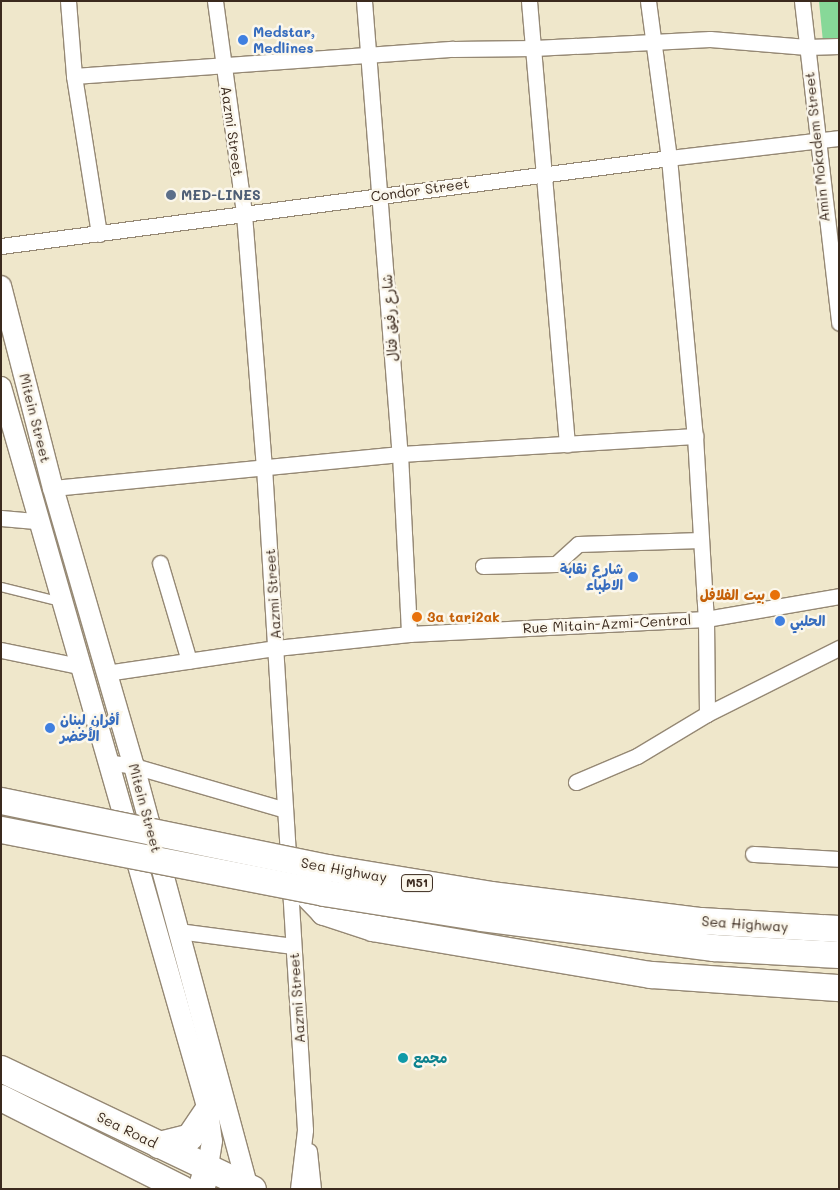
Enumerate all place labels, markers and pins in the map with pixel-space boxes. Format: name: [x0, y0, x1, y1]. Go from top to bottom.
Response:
place label: Medstar, Medlines: [253, 24, 315, 56]
marker: Medstar, Medlines: [237, 34, 249, 46]
place label: MED-LINES: [181, 187, 261, 203]
marker: MED-LINES: [165, 189, 177, 201]
place label: شارع نقابة الاطباء: [560, 561, 623, 594]
marker: شارع نقابة الاطباء: [627, 571, 639, 583]
place label: بيت الفلافل: [700, 587, 765, 603]
marker: بيت الفلافل: [769, 589, 781, 601]
place label: 3a tari2ak: [427, 609, 500, 625]
marker: 3a tari2ak: [411, 611, 423, 623]
place label: الحلبي: [790, 613, 825, 629]
marker: الحلبي: [774, 615, 786, 627]
place label: أفران لبنان الأخضر: [60, 712, 119, 744]
marker: أفران لبنان الأخضر: [44, 722, 56, 734]
place label: مجمع: [413, 1050, 447, 1066]
marker: مجمع: [397, 1052, 409, 1064]

